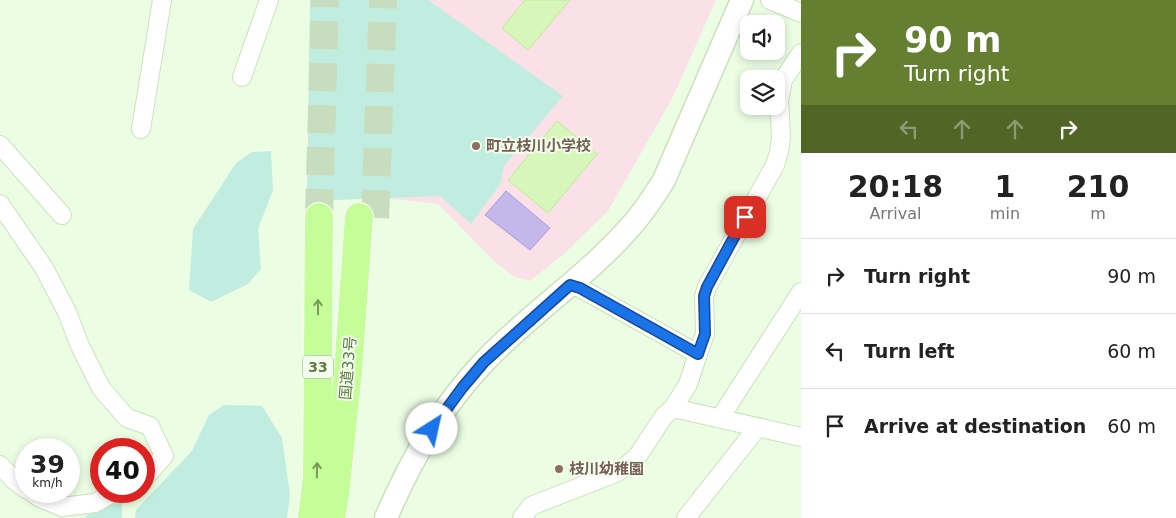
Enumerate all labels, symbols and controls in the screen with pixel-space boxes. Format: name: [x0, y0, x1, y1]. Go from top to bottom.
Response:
map controls: [740, 15, 785, 115]
button: sound: [740, 15, 785, 60]
icon: right: [821, 20, 886, 85]
text: 90 m: [904, 20, 1001, 60]
text: Turn right: [904, 61, 1009, 86]
button: layers: [740, 70, 785, 115]
icon: left: [895, 115, 923, 143]
icon: ahead: [948, 115, 976, 143]
icon: ahead: [1001, 115, 1029, 143]
icon: right: [1054, 115, 1082, 143]
place label: 町立枝川小学校: [486, 137, 591, 155]
marker: 町立枝川小学校: [470, 140, 482, 152]
text: 20:18: [848, 169, 943, 204]
text: 1: [994, 169, 1015, 204]
text: 210: [1067, 169, 1129, 204]
pin: [724, 196, 766, 238]
icon: arrive: [731, 203, 759, 231]
text: Arrival: [869, 204, 921, 223]
text: min: [990, 204, 1020, 223]
text: m: [1090, 204, 1106, 223]
icon: right: [821, 262, 849, 290]
text: Turn right: [864, 265, 970, 287]
text: 90 m: [1107, 265, 1156, 287]
one-way arrow: [313, 299, 323, 316]
street label: 国道33号: [336, 335, 360, 401]
icon: left: [821, 337, 849, 365]
text: Turn left: [864, 340, 955, 362]
text: 60 m: [1107, 340, 1156, 362]
road number: 33: [303, 356, 333, 378]
position arrow: [405, 402, 457, 454]
icon: arrive: [821, 412, 849, 440]
text: Arrive at destination: [864, 415, 1086, 437]
text: 60 m: [1107, 415, 1156, 437]
speed limit sign: 40: [90, 438, 155, 503]
text: 39: [30, 450, 65, 479]
place label: 枝川幼稚園: [569, 460, 644, 478]
one-way arrow: [312, 462, 322, 478]
marker: 枝川幼稚園: [553, 463, 565, 475]
text: km/h: [32, 476, 63, 490]

